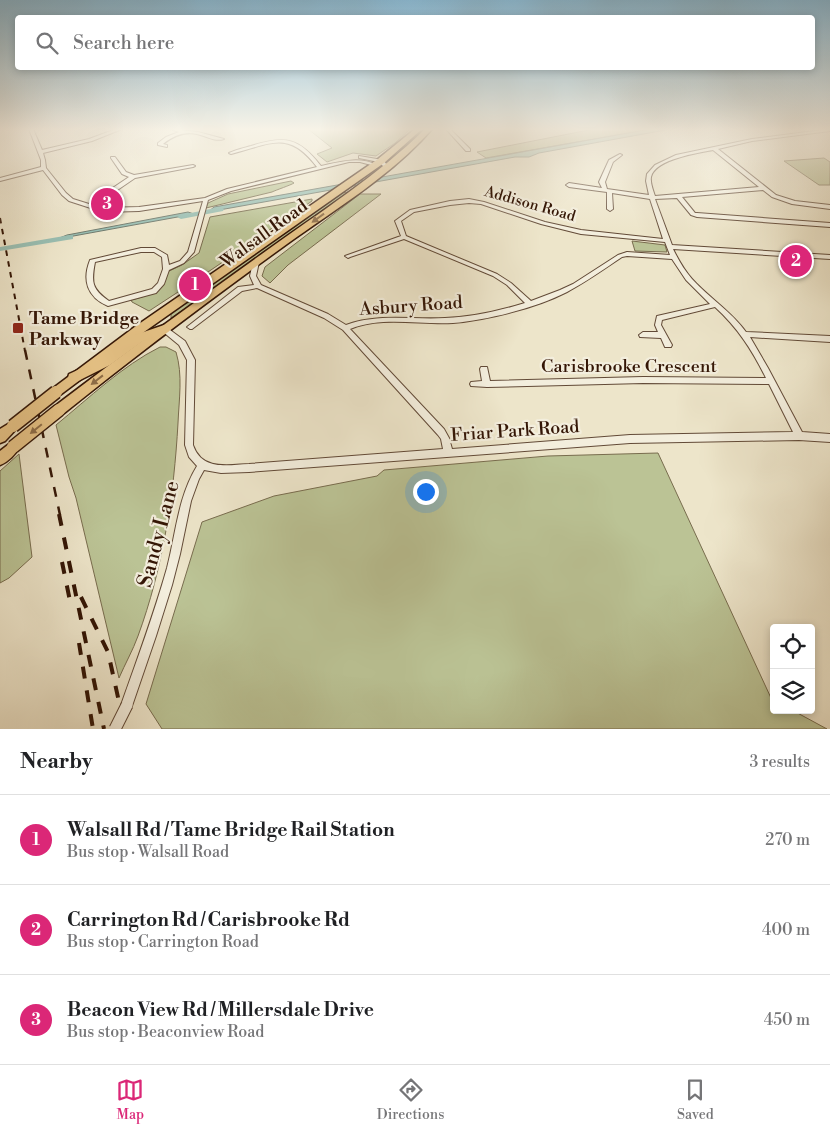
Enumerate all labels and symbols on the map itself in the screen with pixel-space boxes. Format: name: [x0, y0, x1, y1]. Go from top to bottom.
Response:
street label: Addison Road: [481, 182, 578, 226]
pin: 3: [91, 185, 123, 223]
street label: Walsall Road: [215, 194, 313, 274]
one-way arrow: [311, 213, 325, 223]
pin: 2: [780, 242, 812, 280]
pin: 1: [179, 266, 211, 304]
street label: Asbury Road: [358, 291, 464, 321]
place label: Tame Bridge Parkway: [29, 307, 140, 351]
marker: Tame Bridge Parkway: [11, 321, 25, 335]
street label: Carisbrooke Crescent: [541, 355, 718, 378]
one-way arrow: [91, 374, 104, 385]
street label: Friar Park Road: [450, 415, 581, 447]
one-way arrow: [30, 423, 43, 434]
street label: Sandy Lane: [132, 478, 186, 590]
your location: [413, 479, 439, 505]

